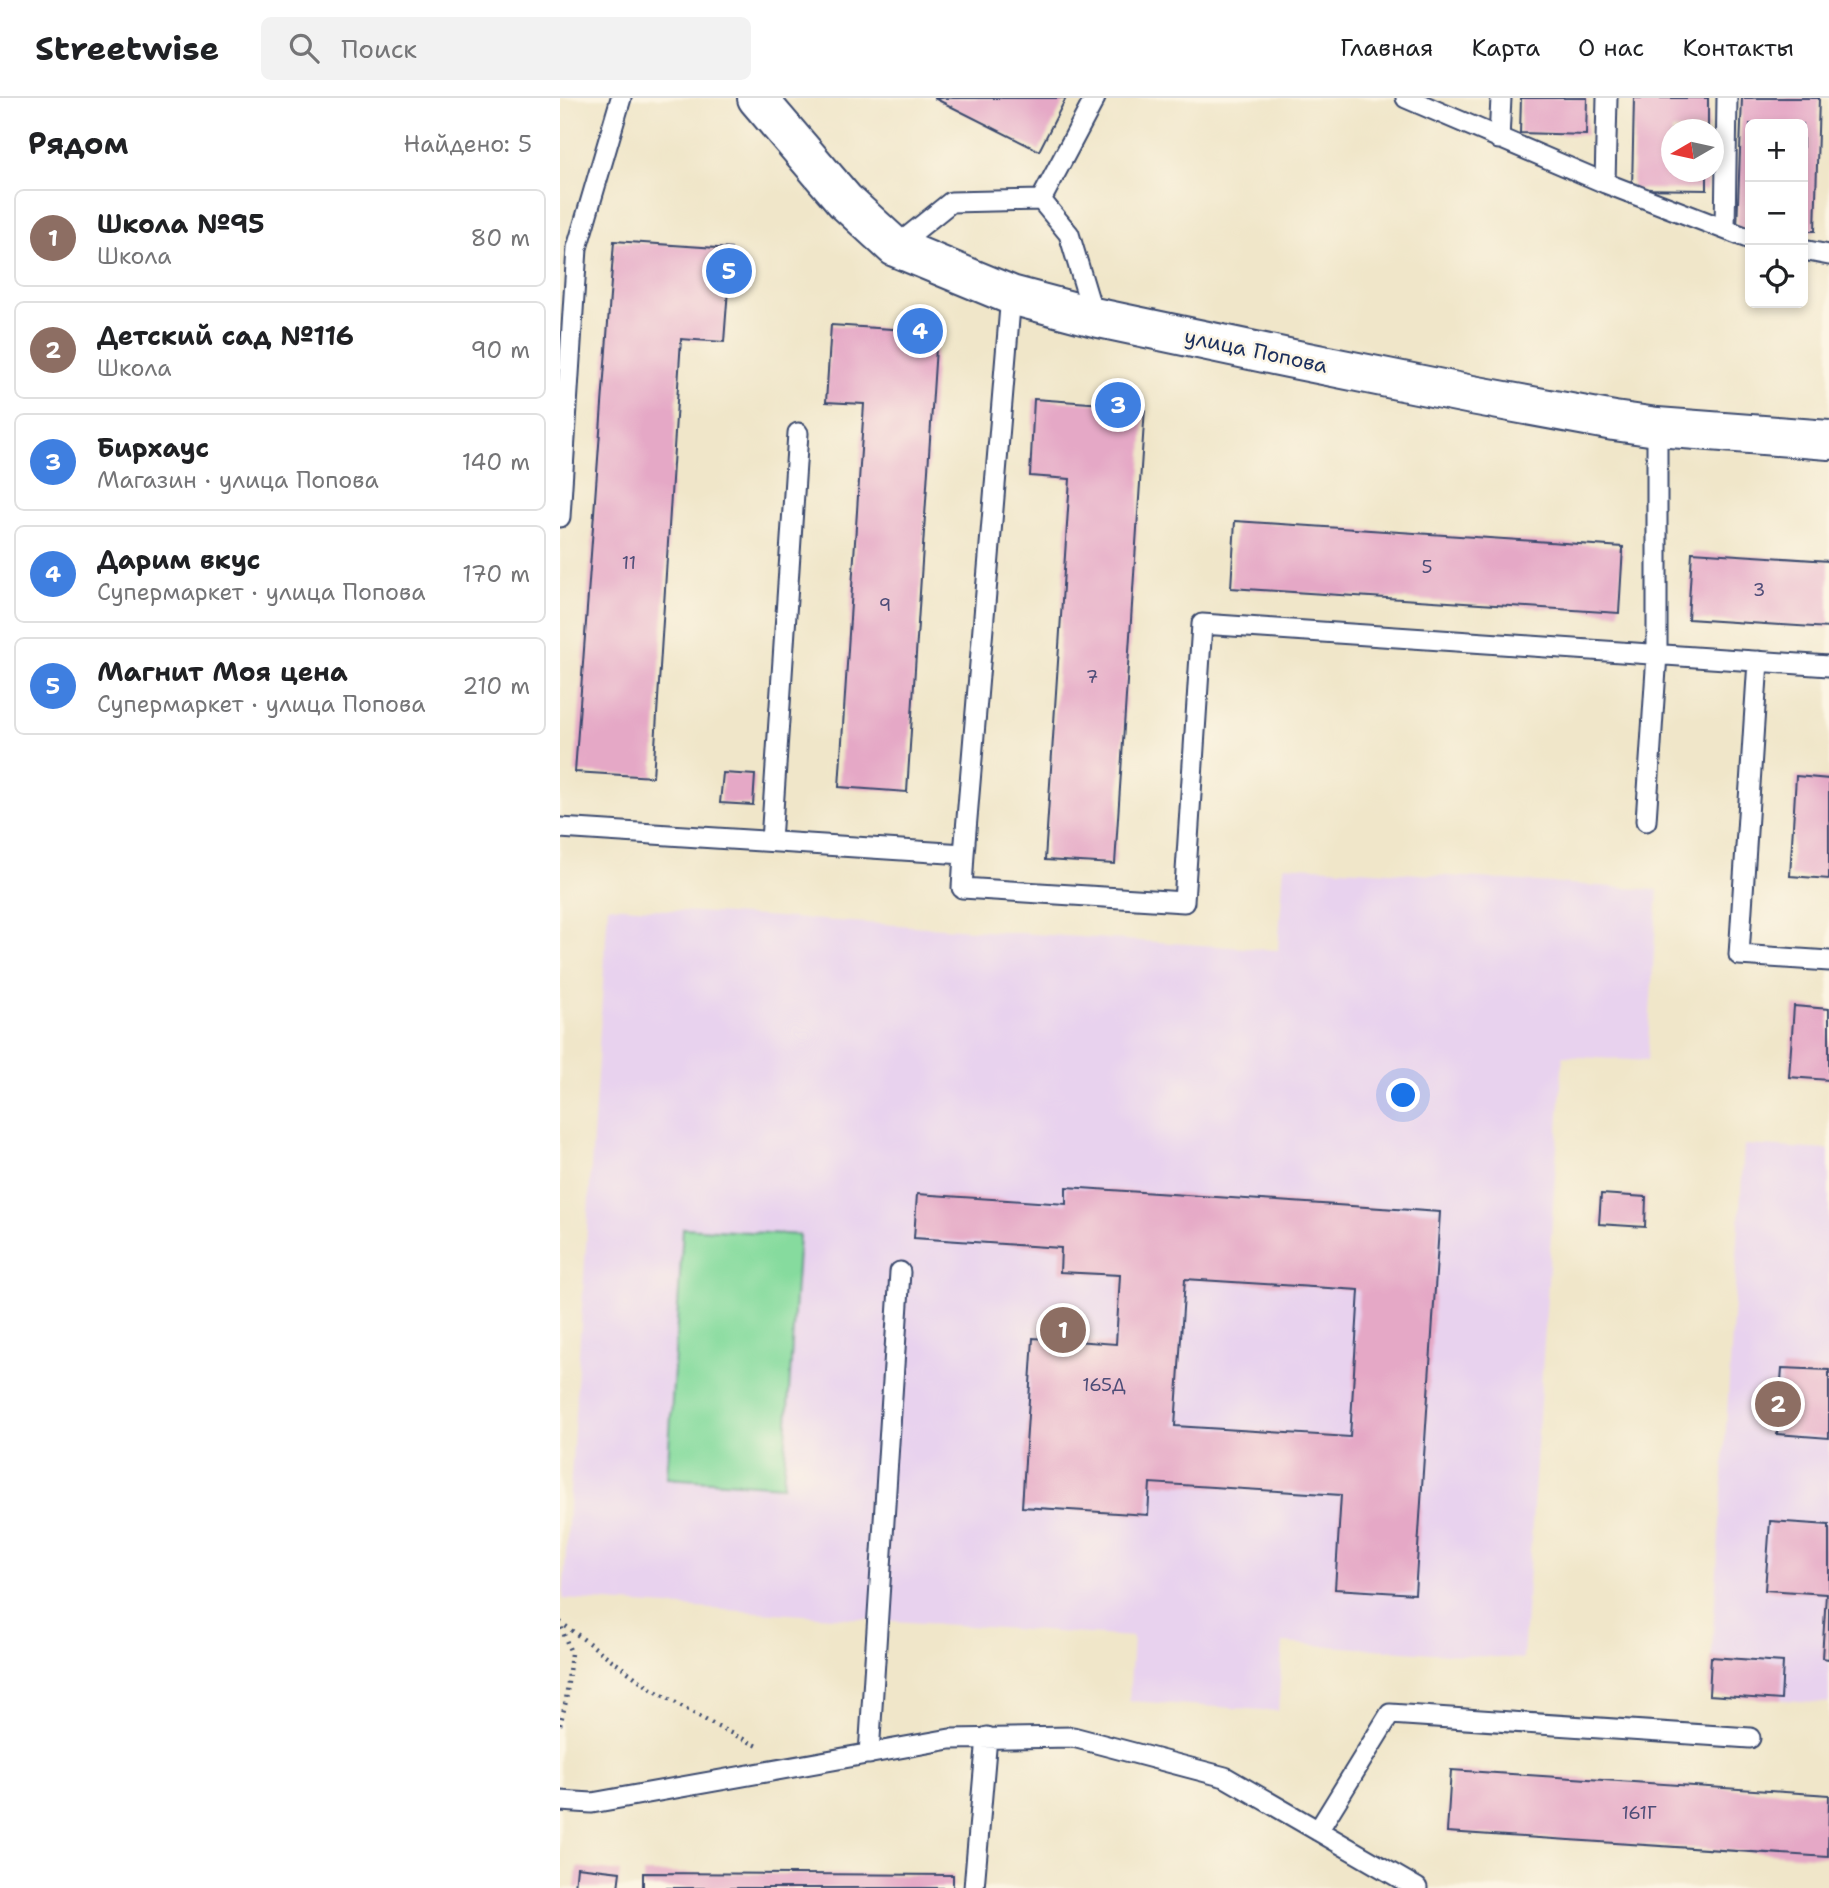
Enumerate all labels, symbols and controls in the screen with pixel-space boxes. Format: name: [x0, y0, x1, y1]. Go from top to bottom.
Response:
search box: [261, 17, 751, 80]
text: Streetwise: [35, 26, 219, 71]
icon: search: [285, 29, 323, 67]
text: Поиск: [341, 31, 417, 66]
text: Главная: [1340, 32, 1433, 64]
text: Карта: [1471, 32, 1540, 64]
text: О нас: [1578, 32, 1644, 64]
text: Контакты: [1682, 32, 1794, 64]
north arrow: [1661, 119, 1724, 182]
map controls: [1745, 119, 1808, 308]
button: +: [1745, 119, 1808, 182]
text: Рядом: [28, 123, 128, 164]
text: Найдено: 5: [404, 129, 532, 159]
button: −: [1745, 182, 1808, 245]
text: Школа №95: [97, 206, 265, 241]
text: 1: [48, 223, 58, 253]
text: 80 m: [471, 223, 530, 253]
text: Школа: [97, 241, 172, 271]
pin: 5: [706, 245, 752, 297]
button: locate: [1745, 245, 1808, 308]
pin: 4: [897, 305, 943, 357]
text: Детский сад №116: [97, 318, 354, 353]
street label: улица Попова: [1182, 322, 1330, 380]
text: 2: [45, 335, 61, 365]
text: 90 m: [470, 335, 530, 365]
text: Школа: [97, 353, 172, 383]
pin: 3: [1095, 379, 1141, 431]
text: Бирхаус: [97, 430, 209, 465]
text: 3: [45, 447, 61, 477]
text: 140 m: [462, 447, 530, 477]
text: Магазин · улица Попова: [97, 465, 379, 495]
text: Дарим вкус: [97, 542, 261, 577]
house number: 11: [622, 551, 636, 575]
house number: 5: [1421, 555, 1433, 579]
text: 4: [45, 559, 61, 589]
text: 170 m: [462, 559, 530, 589]
text: Супермаркет · улица Попова: [97, 577, 425, 607]
house number: 3: [1753, 578, 1765, 602]
house number: 9: [879, 593, 891, 617]
text: Магнит Моя цена: [97, 654, 348, 689]
house number: 7: [1086, 665, 1098, 689]
text: 5: [46, 671, 60, 701]
text: 210 m: [462, 671, 530, 701]
text: Супермаркет · улица Попова: [97, 689, 425, 719]
your location: [1386, 1078, 1420, 1112]
pin: 1: [1040, 1304, 1086, 1356]
house number: 165Д: [1082, 1373, 1126, 1397]
pin: 2: [1755, 1378, 1801, 1430]
house number: 161Г: [1621, 1801, 1657, 1825]

